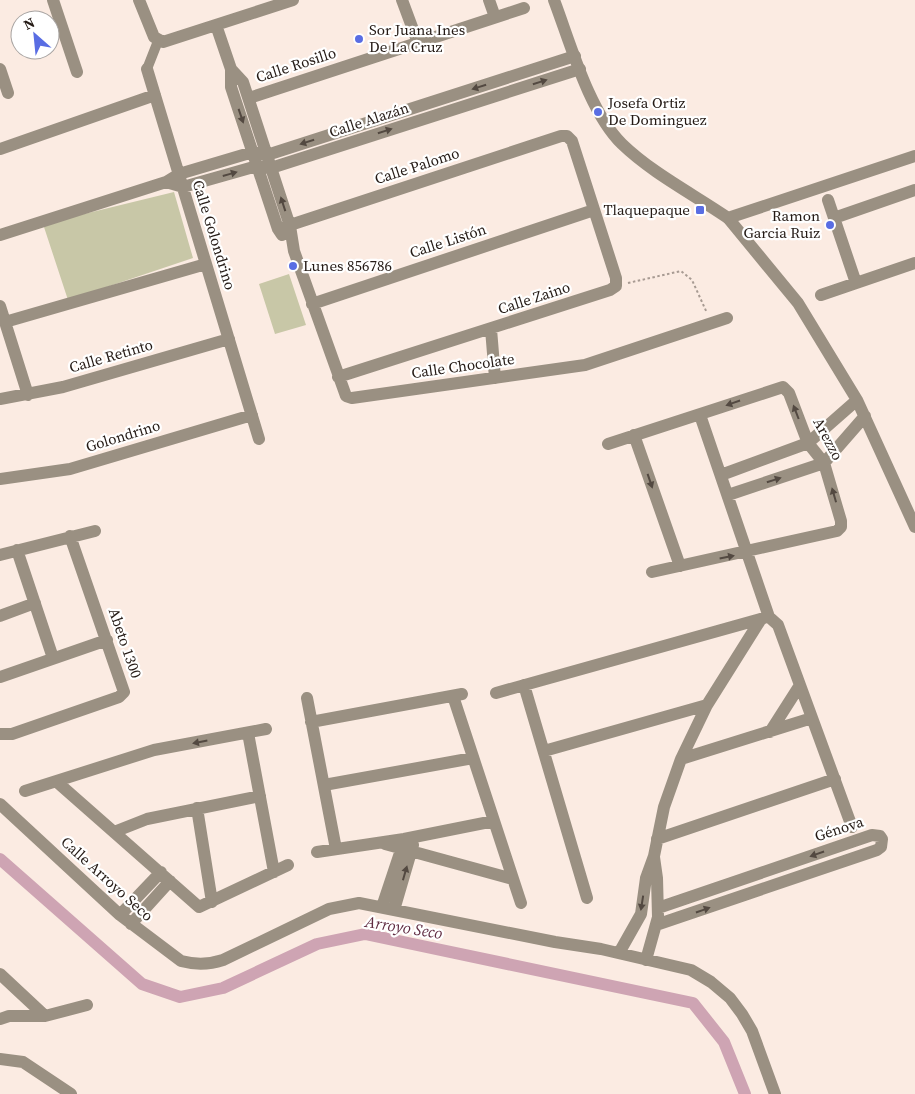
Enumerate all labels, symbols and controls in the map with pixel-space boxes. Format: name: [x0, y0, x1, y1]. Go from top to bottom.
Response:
north arrow: [10, 10, 60, 60]
text: N: [20, 12, 38, 35]
place label: Sor Juana Ines De La Cruz: [369, 19, 465, 57]
marker: Sor Juana Ines De La Cruz: [353, 33, 365, 45]
street label: Calle Rosillo: [253, 42, 339, 87]
one-way arrow: [533, 77, 548, 85]
one-way arrow: [471, 84, 486, 91]
place label: Josefa Ortiz De Dominguez: [607, 92, 707, 130]
street label: Calle Alazán: [326, 97, 411, 142]
marker: Josefa Ortiz De Dominguez: [592, 106, 604, 118]
one-way arrow: [237, 109, 245, 124]
one-way arrow: [378, 127, 393, 135]
one-way arrow: [300, 138, 315, 146]
street label: Calle Palomo: [372, 142, 462, 189]
one-way arrow: [222, 170, 237, 178]
street label: Calle Golondrino: [188, 177, 241, 292]
one-way arrow: [278, 196, 286, 211]
place label: Tlaquepaque: [604, 199, 690, 220]
marker: Tlaquepaque: [694, 204, 706, 216]
place label: Ramon Garcia Ruiz: [743, 205, 820, 243]
street label: Calle Listón: [407, 218, 489, 263]
marker: Ramon Garcia Ruiz: [824, 219, 836, 231]
place label: Lunes 856786: [303, 255, 392, 276]
marker: Lunes 856786: [287, 260, 299, 272]
street label: Calle Zaino: [495, 276, 573, 319]
street label: Calle Retinto: [67, 334, 155, 377]
street label: Calle Chocolate: [410, 348, 516, 383]
one-way arrow: [726, 400, 741, 407]
one-way arrow: [792, 405, 800, 420]
street label: Golondrino: [83, 414, 163, 457]
street label: Arezzo: [808, 414, 848, 464]
one-way arrow: [646, 474, 654, 489]
one-way arrow: [767, 475, 782, 483]
one-way arrow: [829, 487, 837, 502]
one-way arrow: [720, 552, 736, 560]
street label: Abeto 1300: [104, 605, 147, 681]
one-way arrow: [192, 738, 208, 746]
street label: Génova: [812, 811, 866, 846]
street label: Calle Arroyo Seco: [57, 831, 158, 926]
one-way arrow: [810, 851, 825, 858]
one-way arrow: [402, 865, 410, 880]
one-way arrow: [638, 895, 646, 911]
one-way arrow: [695, 905, 710, 913]
water label: Arroyo Seco: [363, 910, 444, 944]

